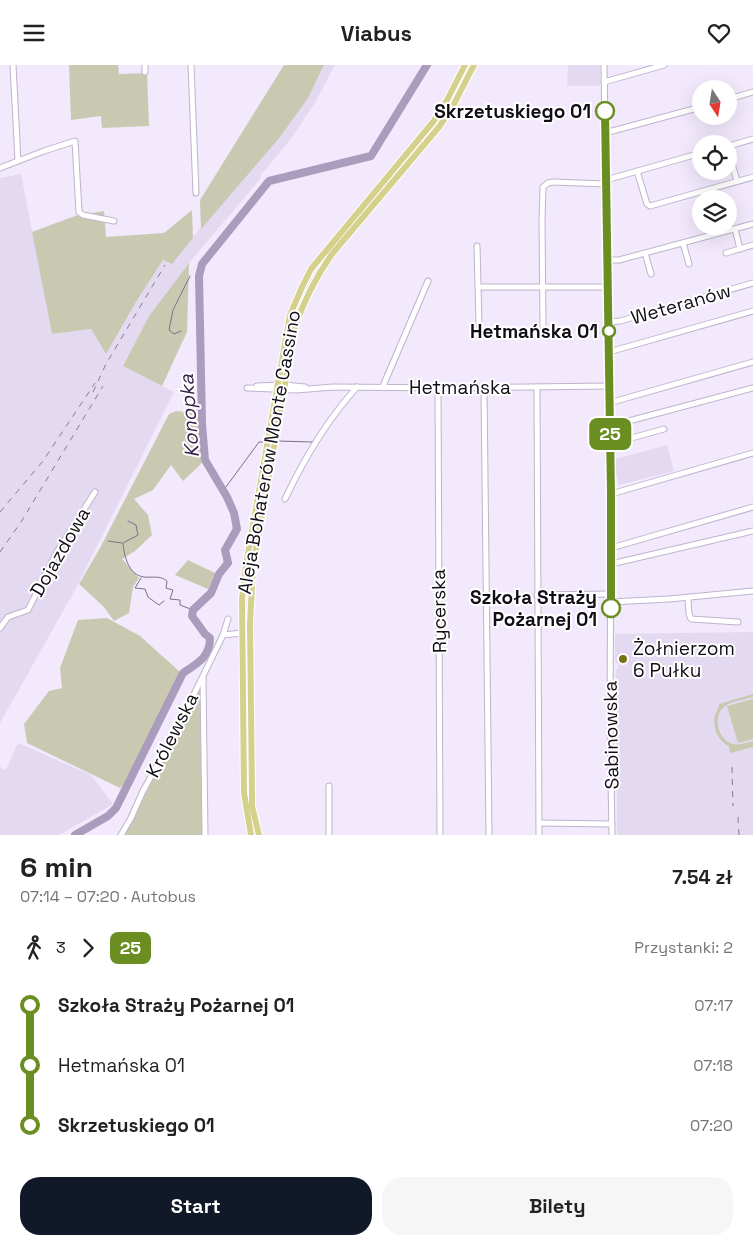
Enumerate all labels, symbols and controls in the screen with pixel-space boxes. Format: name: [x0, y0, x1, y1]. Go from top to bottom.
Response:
icon: menu: [20, 19, 48, 47]
text: Viabus: [341, 19, 412, 47]
icon: heart: [705, 19, 733, 47]
north arrow: [692, 80, 738, 125]
map controls: [692, 80, 737, 235]
place label: Skrzetuskiego 01: [434, 99, 591, 124]
marker: Skrzetuskiego 01: [595, 101, 615, 121]
button: locate: [692, 135, 737, 180]
button: layers: [692, 190, 737, 235]
street label: Weteranów: [628, 278, 734, 330]
street label: Aleja Bohaterów Monte Cassino: [232, 308, 306, 596]
place label: Hetmańska 01: [470, 319, 598, 344]
marker: Hetmańska 01: [602, 324, 616, 338]
water label: Konopka: [173, 373, 205, 459]
street label: Hetmańska: [409, 375, 511, 400]
line badge: 25: [588, 418, 632, 450]
text: 25: [599, 422, 621, 445]
street label: Dojazdowa: [24, 503, 96, 601]
street label: Rycerska: [426, 569, 452, 653]
place label: Szkoła Straży Pożarnej 01: [470, 585, 597, 632]
marker: Szkoła Straży Pożarnej 01: [601, 598, 621, 618]
place label: Żołnierzom 6 Pułku: [633, 636, 735, 683]
marker: Żołnierzom 6 Pułku: [617, 653, 629, 665]
street label: Sabinowska: [598, 680, 624, 790]
street label: Królewska: [140, 688, 204, 782]
text: 6 min: [20, 849, 93, 885]
text: 7.54 zł: [672, 865, 733, 890]
text: 07:14 – 07:20 · Autobus: [20, 886, 196, 907]
icon: walk: [20, 934, 48, 962]
icon: forward: [74, 934, 102, 962]
text: 25: [120, 936, 141, 959]
text: 3: [56, 937, 66, 958]
text: Przystanki: 2: [634, 937, 733, 958]
text: Szkoła Straży Pożarnej 01: [58, 993, 294, 1018]
text: 07:17: [694, 995, 733, 1016]
text: Hetmańska 01: [58, 1053, 185, 1078]
text: 07:18: [693, 1055, 733, 1076]
text: Skrzetuskiego 01: [58, 1113, 215, 1138]
text: 07:20: [690, 1115, 733, 1136]
button: Start: [20, 1177, 372, 1235]
button: Bilety: [382, 1177, 733, 1235]

